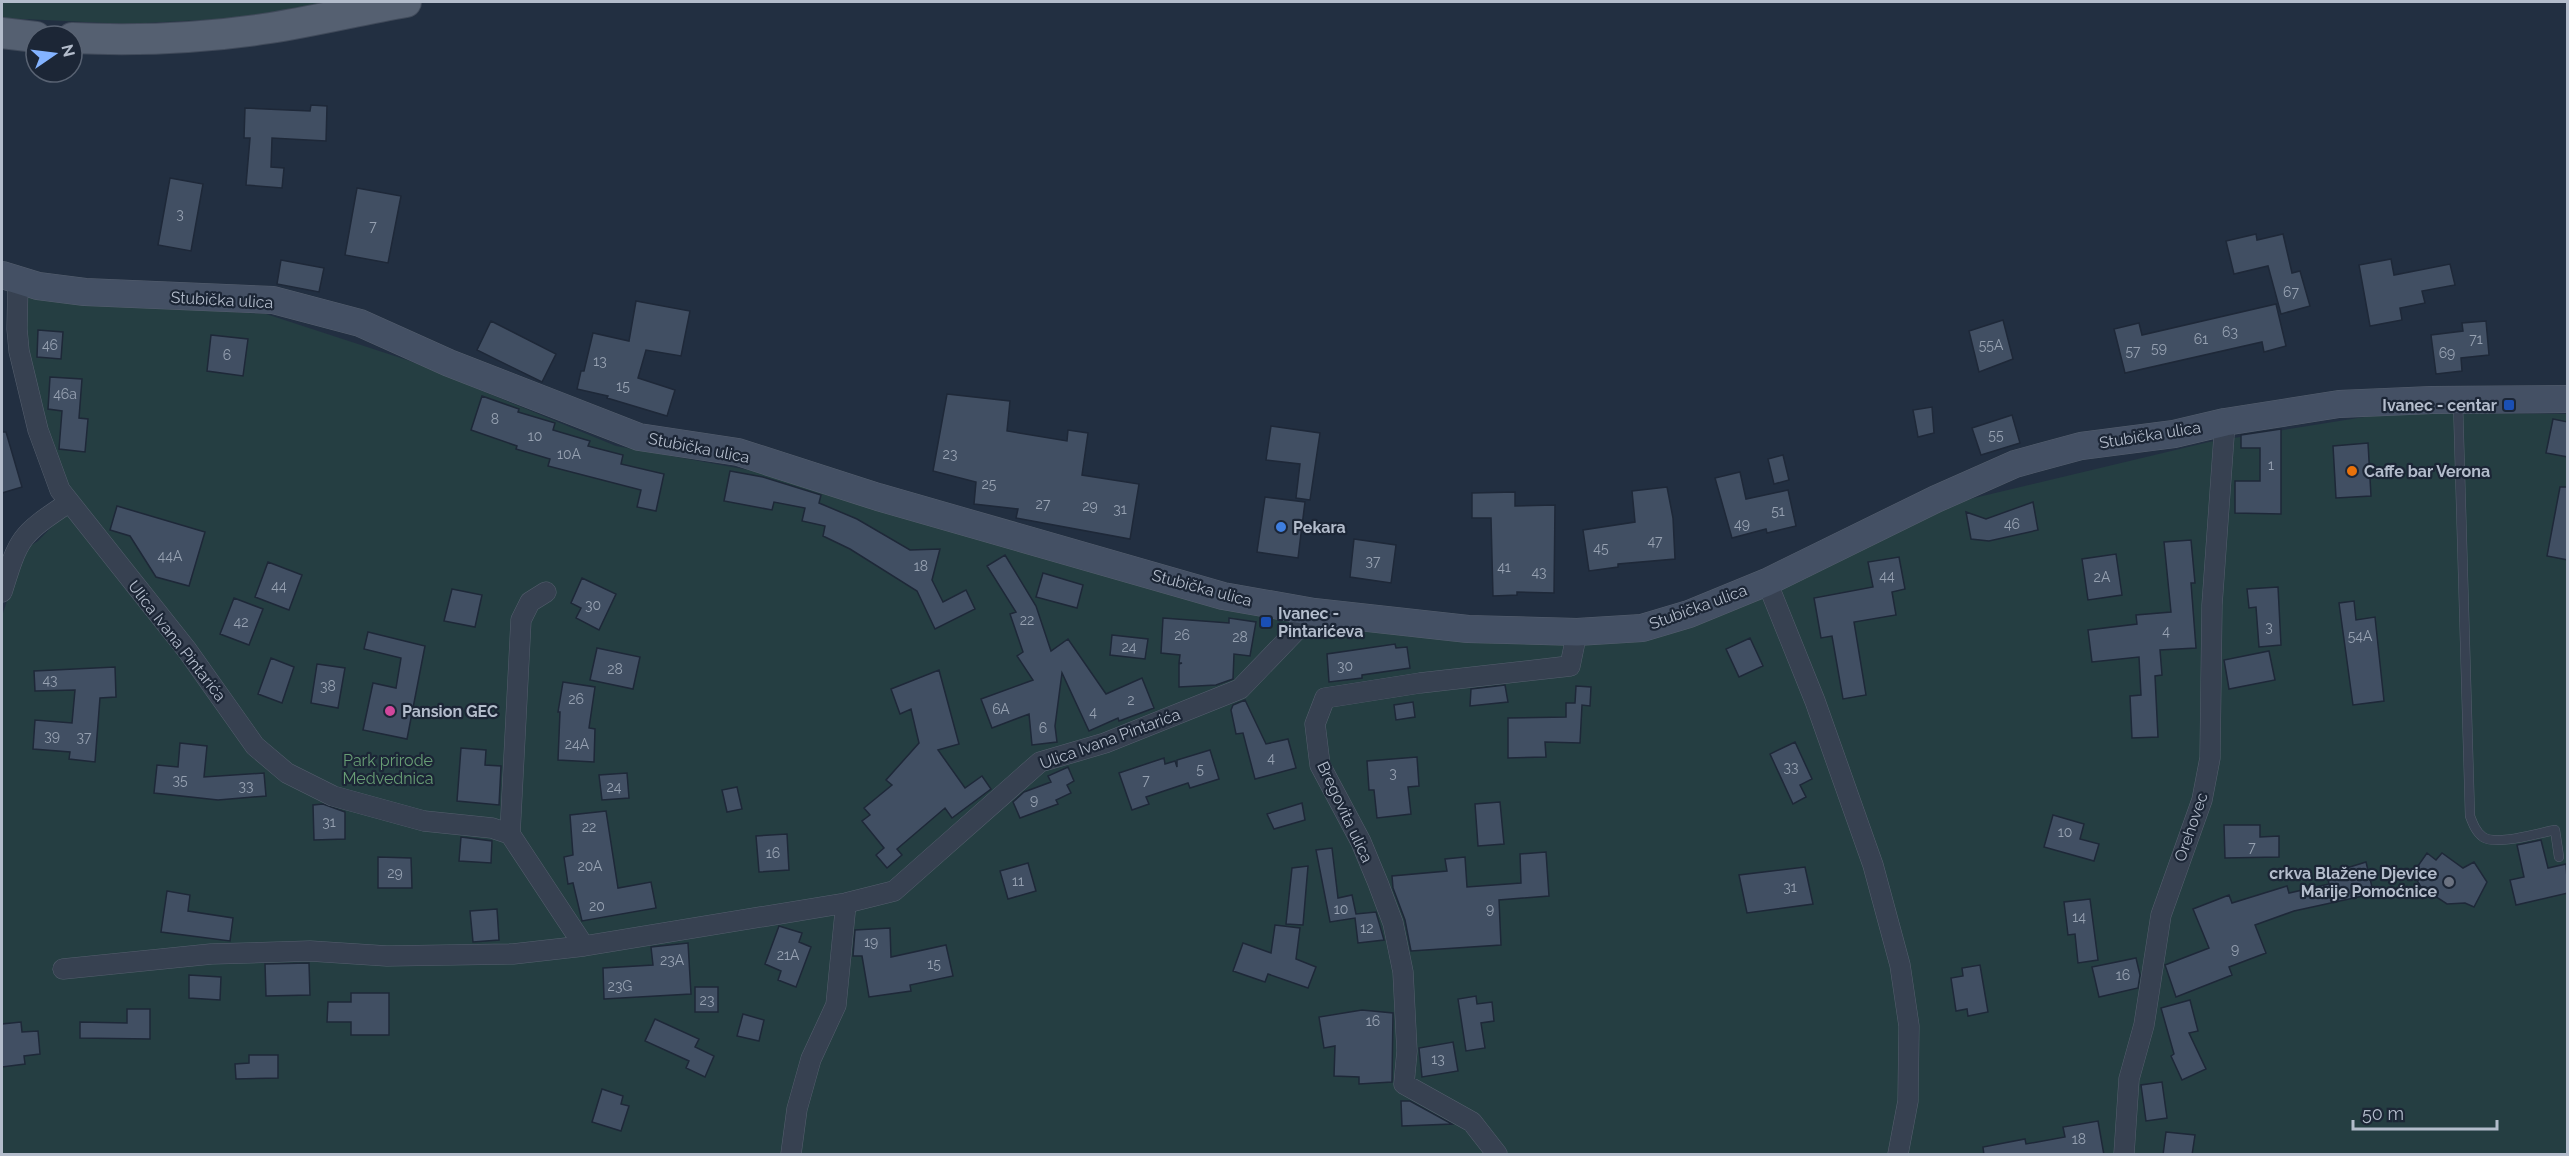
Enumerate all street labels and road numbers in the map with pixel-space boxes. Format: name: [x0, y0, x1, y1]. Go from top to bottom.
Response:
street label: Stubička ulica: [170, 288, 274, 312]
street label: Stubička ulica: [2098, 418, 2202, 452]
street label: Stubička ulica: [647, 429, 751, 467]
street label: Stubička ulica: [1150, 566, 1254, 610]
street label: Ulica Ivana Pintarića: [124, 577, 230, 705]
street label: Stubička ulica: [1647, 581, 1749, 633]
street label: Ulica Ivana Pintarića: [1037, 705, 1183, 773]
street label: Bregovita ulica: [1313, 758, 1377, 866]
street label: Orehovec: [2170, 790, 2212, 864]

